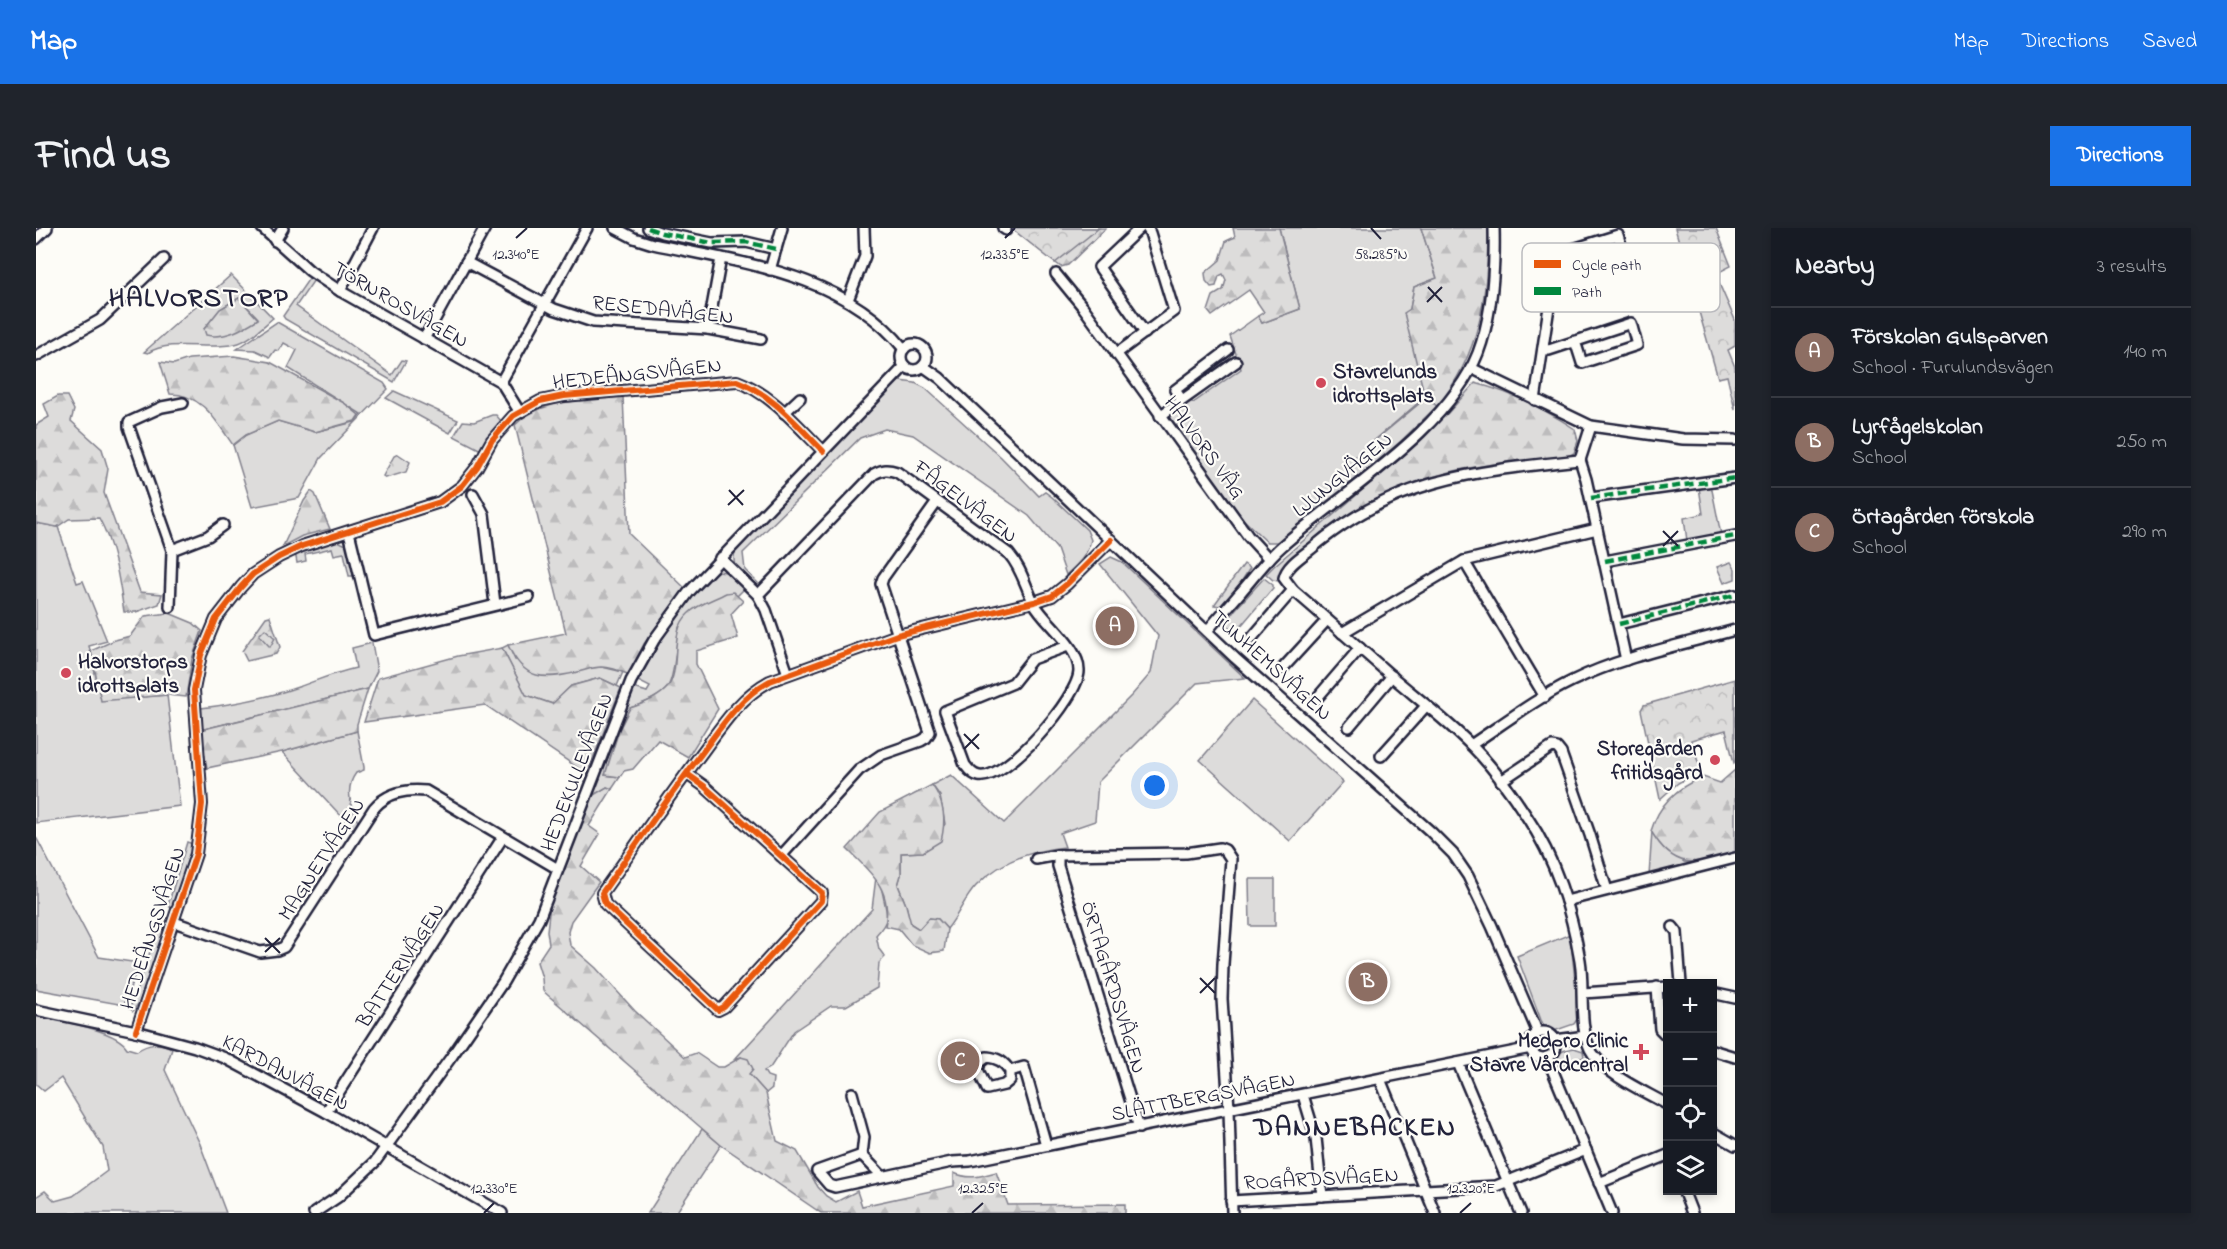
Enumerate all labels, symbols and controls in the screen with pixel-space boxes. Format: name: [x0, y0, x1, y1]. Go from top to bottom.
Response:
text: Map: [30, 22, 77, 63]
text: Map: [1953, 27, 1989, 57]
text: Directions: [2022, 27, 2109, 57]
text: Saved: [2142, 27, 2197, 57]
text: Find us: [36, 126, 171, 187]
button: Directions: [2050, 126, 2191, 186]
legend: [1522, 243, 1720, 312]
text: 12.340°E: [492, 244, 540, 266]
text: 12.335°E: [980, 244, 1030, 266]
text: 58.285°N: [1354, 244, 1408, 266]
text: Nearby: [1795, 248, 1874, 286]
text: 3 results: [2097, 253, 2167, 282]
text: Cycle path: [1572, 254, 1641, 278]
street label: TÖRNROSVÄGEN: [327, 255, 473, 357]
district label: HALVORSTORP: [109, 280, 289, 319]
text: Path: [1572, 281, 1602, 305]
street label: RESEDAVÄGEN: [591, 289, 735, 333]
text: Förskolan Gulsparven: [1852, 322, 2048, 354]
text: A: [1808, 338, 1821, 367]
text: 140 m: [2123, 338, 2167, 367]
street label: HEDEÄNGSVÄGEN: [551, 351, 723, 399]
text: School · Furulundsvägen: [1852, 354, 2053, 383]
place label: Stavrelunds idrottsplats: [1333, 358, 1438, 412]
marker: Stavrelunds idrottsplats: [1314, 376, 1328, 390]
street label: HALVORS VÄG: [1155, 390, 1251, 506]
text: Lyrfågelskolan: [1852, 412, 1983, 444]
street label: LJUNGVÄGEN: [1287, 426, 1400, 525]
text: B: [1808, 428, 1821, 457]
text: 250 m: [2116, 428, 2167, 457]
text: School: [1852, 444, 1907, 473]
street label: FÅGELVÄGEN: [906, 452, 1024, 552]
text: Örtagården förskola: [1852, 502, 2034, 534]
text: C: [1809, 518, 1820, 547]
text: 290 m: [2122, 518, 2167, 547]
text: School: [1852, 534, 1907, 563]
pin: A: [1096, 604, 1134, 648]
street label: TUNHEMSVÄGEN: [1204, 604, 1338, 729]
place label: Halvorstorps idrottsplats: [78, 648, 188, 702]
marker: Halvorstorps idrottsplats: [59, 666, 73, 680]
street label: HEDEKULLEVÄGEN: [534, 689, 622, 856]
place label: Storegården fritidsgård: [1597, 735, 1703, 791]
marker: Storegården fritidsgård: [1708, 753, 1722, 767]
your location: [1140, 771, 1169, 800]
street label: MAGNETVÄGEN: [272, 793, 374, 927]
street label: HEDEÄNGSVÄGEN: [113, 843, 194, 1014]
street label: BATTERIVÄGEN: [350, 898, 453, 1035]
street label: ÖRTAGÅRDSVÄGEN: [1072, 898, 1153, 1077]
pin: B: [1348, 960, 1388, 1005]
map controls: [1663, 979, 1717, 1195]
button: +: [1663, 979, 1717, 1033]
place label: Medpro Clinic Stavre Vårdcentral: [1470, 1027, 1629, 1081]
street label: KARDANVÄGEN: [216, 1028, 354, 1120]
button: −: [1663, 1033, 1717, 1087]
pin: C: [940, 1038, 980, 1084]
marker: Medpro Clinic Stavre Vårdcentral: [1632, 1043, 1650, 1061]
street label: SLÄTTBERGSVÄGEN: [1109, 1065, 1298, 1130]
button: locate: [1663, 1087, 1717, 1141]
district label: DANNEBACKEN: [1251, 1109, 1457, 1148]
button: layers: [1663, 1141, 1717, 1195]
street label: ROGÅRDSVÄGEN: [1243, 1160, 1399, 1199]
text: 12.330°E: [470, 1178, 518, 1200]
text: 12.325°E: [958, 1178, 1008, 1200]
text: 12.320°E: [1447, 1178, 1495, 1200]

